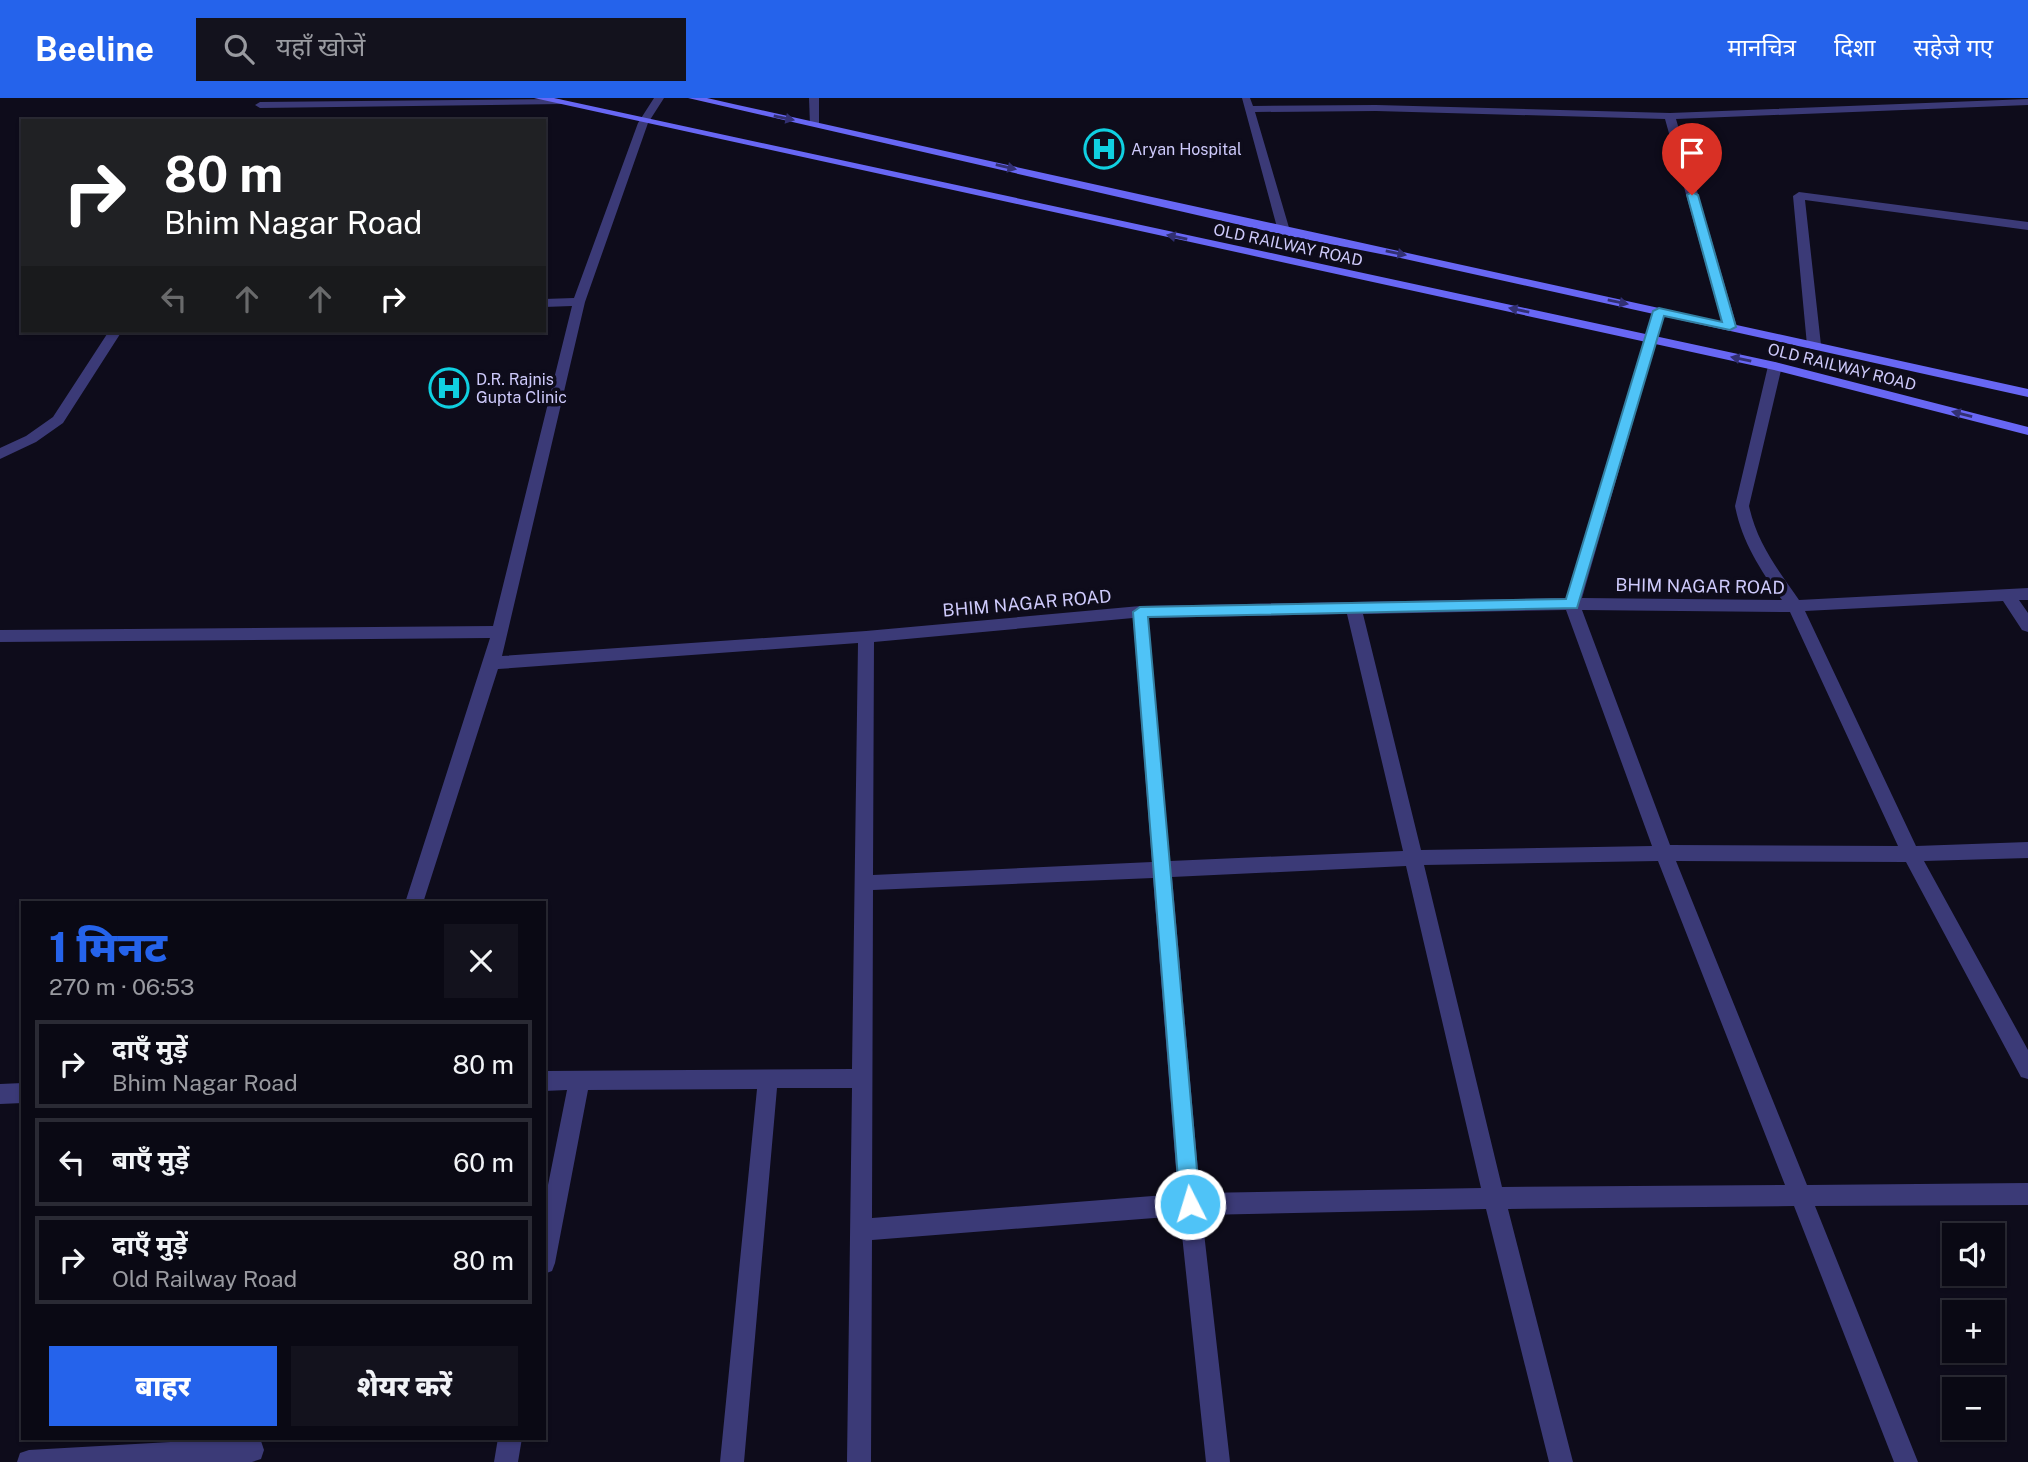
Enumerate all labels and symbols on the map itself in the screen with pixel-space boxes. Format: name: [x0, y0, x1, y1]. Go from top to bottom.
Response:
one-way arrow: [773, 112, 795, 123]
pin: [1662, 123, 1722, 195]
hospital icon: Aryan Hospital: [1083, 128, 1125, 170]
place label: Aryan Hospital: [1131, 140, 1242, 159]
one-way arrow: [995, 162, 1017, 173]
street label: OLD RAILWAY ROAD: [1212, 220, 1364, 270]
one-way arrow: [1166, 232, 1188, 243]
one-way arrow: [1385, 247, 1407, 258]
one-way arrow: [1607, 297, 1629, 308]
one-way arrow: [1508, 305, 1530, 316]
street label: OLD RAILWAY ROAD: [1766, 339, 1918, 395]
one-way arrow: [1730, 353, 1752, 364]
hospital icon: D.R. Rajnis Gupta Clinic: [428, 367, 470, 409]
place label: D.R. Rajnis Gupta Clinic: [476, 370, 567, 407]
one-way arrow: [1951, 408, 1973, 419]
street label: BHIM NAGAR ROAD: [1615, 574, 1785, 598]
street label: BHIM NAGAR ROAD: [942, 585, 1112, 621]
position arrow: [1153, 1167, 1227, 1241]

